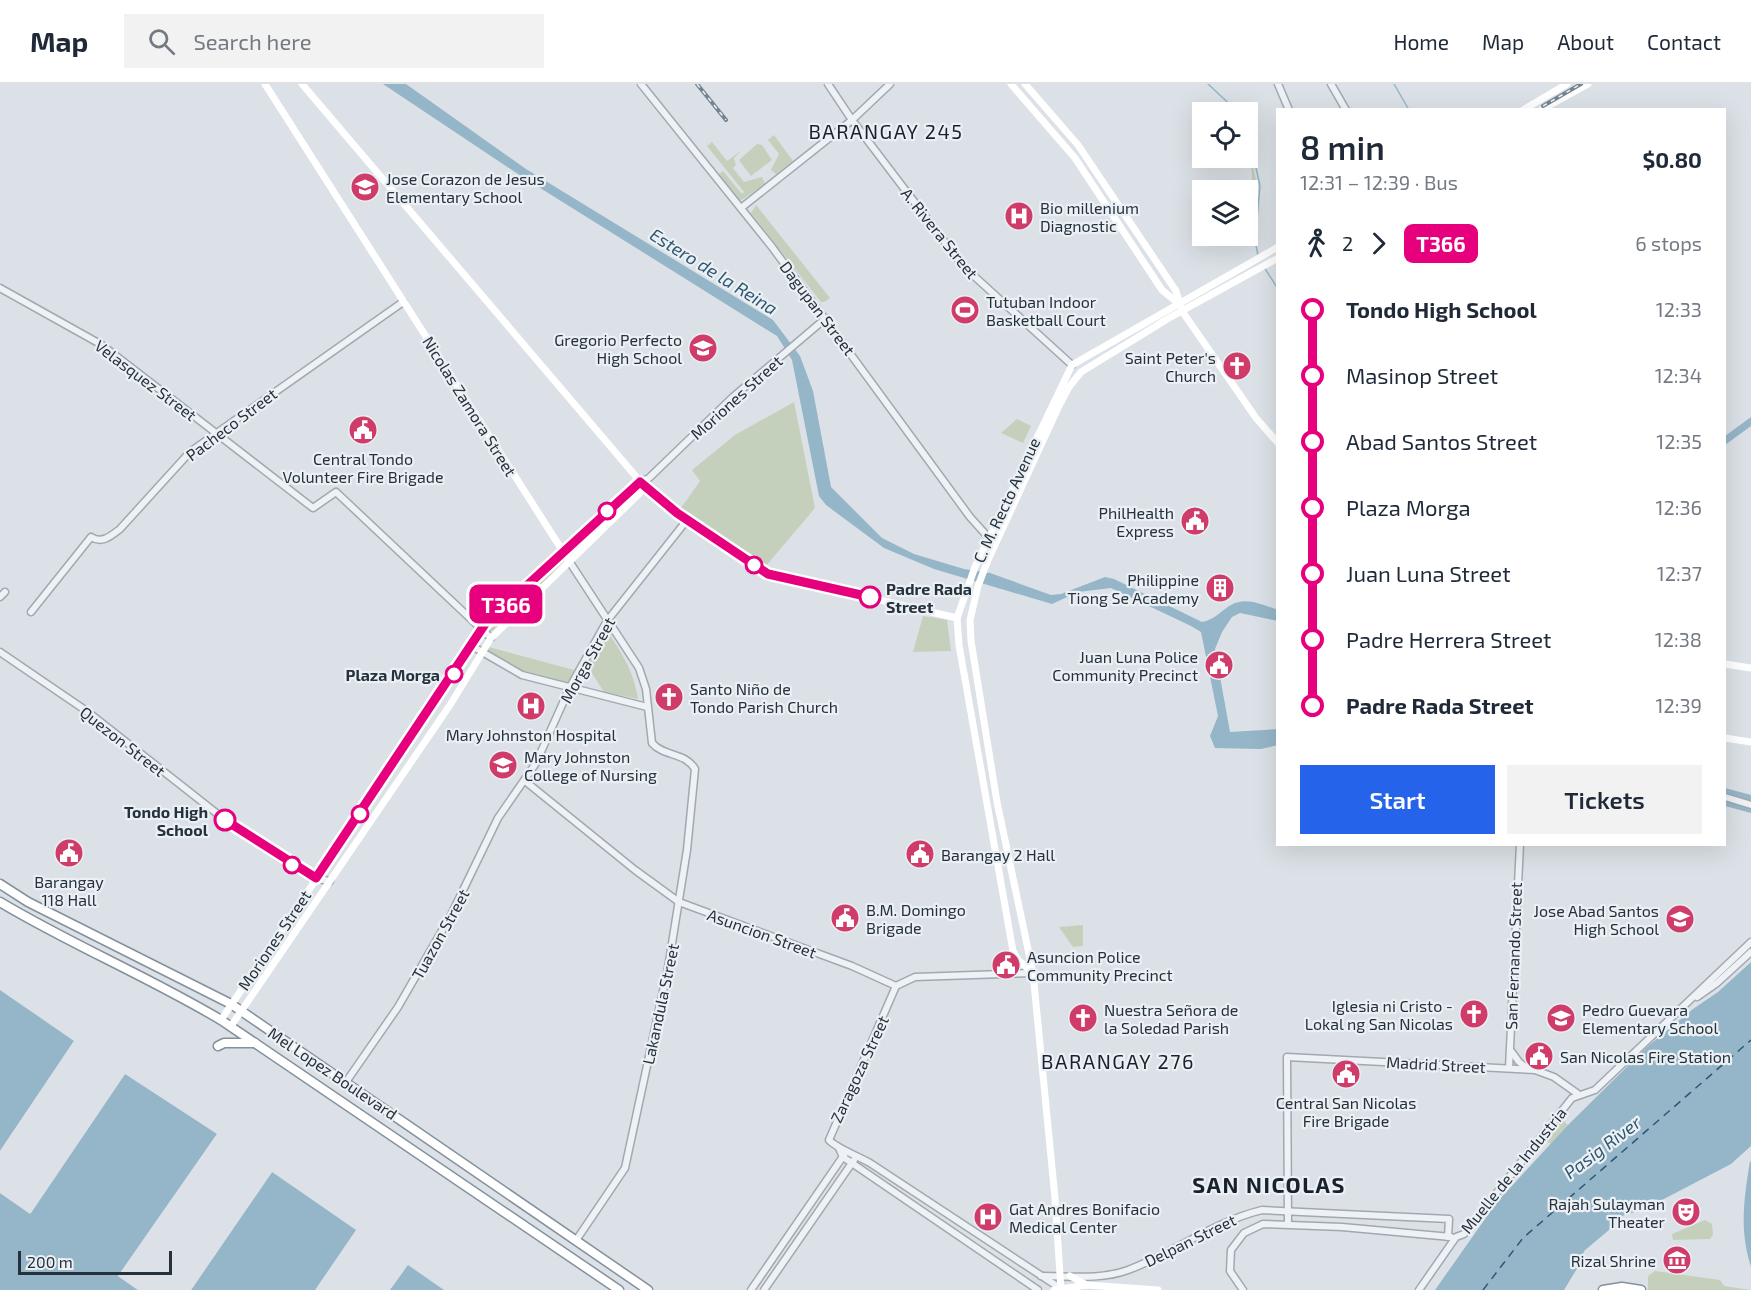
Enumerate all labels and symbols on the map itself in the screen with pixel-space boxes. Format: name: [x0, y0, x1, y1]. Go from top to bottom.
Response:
district label: BARANGAY 245: [808, 119, 964, 143]
place label: Jose Corazon de Jesus Elementary School: [386, 169, 545, 206]
school or university icon: Jose Corazon de Jesus Elementary School: [349, 171, 381, 203]
street label: A. Rivera Street: [898, 184, 982, 282]
place label: Bio millenium Diagnostic: [1040, 198, 1139, 235]
hospital icon: Bio millenium Diagnostic: [1003, 200, 1035, 232]
water label: Estero de la Reina: [646, 223, 782, 319]
street label: Dagupan Street: [776, 257, 860, 359]
place label: Tutuban Indoor Basketball Court: [986, 292, 1106, 329]
sports icon: Tutuban Indoor Basketball Court: [949, 294, 981, 326]
place label: Gregorio Perfecto High School: [554, 330, 682, 367]
school or university icon: Gregorio Perfecto High School: [687, 332, 719, 364]
street label: Nicolas Zamora Street: [419, 333, 521, 479]
street label: Velasquez Street: [91, 336, 201, 424]
place label: Saint Peter's Church: [1125, 348, 1216, 385]
church icon: Saint Peter's Church: [1221, 350, 1253, 382]
street label: Moriones Street: [686, 351, 786, 443]
street label: Pacheco Street: [182, 384, 280, 464]
public building icon: Central Tondo Volunteer Fire Brigade: [347, 414, 379, 446]
street label: C. M. Recto Avenue: [969, 434, 1043, 566]
place label: Central Tondo Volunteer Fire Brigade: [283, 449, 443, 486]
unlabelled marker: [598, 502, 616, 520]
place label: PhilHealth Express: [1098, 503, 1174, 540]
public building icon: PhilHealth Express: [1179, 505, 1211, 537]
unlabelled marker: [745, 556, 763, 574]
place label: Philippine Tiong Se Academy: [1067, 570, 1200, 607]
building icon: Philippine Tiong Se Academy: [1204, 572, 1236, 604]
place label: Padre Rada Street: [886, 579, 972, 616]
line badge: T366: [464, 584, 548, 624]
marker: Padre Rada Street: [859, 586, 881, 608]
street label: Morga Street: [556, 614, 618, 706]
place label: Juan Luna Police Community Precinct: [1052, 647, 1198, 684]
public building icon: Juan Luna Police Community Precinct: [1203, 649, 1235, 681]
place label: Plaza Morga: [346, 665, 440, 684]
marker: Plaza Morga: [445, 665, 463, 683]
place label: Santo Niño de Tondo Parish Church: [690, 679, 838, 716]
church icon: Santo Niño de Tondo Parish Church: [653, 681, 685, 713]
hospital icon: Mary Johnston Hospital: [515, 690, 547, 722]
street label: Quezon Street: [76, 702, 169, 781]
place label: Mary Johnston Hospital: [446, 725, 617, 744]
place label: Mary Johnston College of Nursing: [524, 747, 657, 784]
school or university icon: Mary Johnston College of Nursing: [487, 749, 519, 781]
place label: Tondo High School: [124, 802, 209, 839]
unlabelled marker: [351, 805, 369, 823]
marker: Tondo High School: [214, 809, 236, 831]
public building icon: Barangay 118 Hall: [53, 837, 85, 869]
public building icon: Barangay 2 Hall: [904, 838, 936, 870]
place label: Barangay 2 Hall: [941, 845, 1055, 864]
unlabelled marker: [283, 856, 301, 874]
place label: Barangay 118 Hall: [34, 872, 104, 909]
street label: San Fernando Street: [1501, 882, 1525, 1030]
street label: Moriones Street: [234, 886, 314, 994]
street label: Tuazon Street: [407, 886, 473, 982]
place label: B.M. Domingo Brigade: [866, 900, 966, 937]
place label: Jose Abad Santos High School: [1534, 901, 1659, 938]
public building icon: B.M. Domingo Brigade: [829, 902, 861, 934]
school or university icon: Jose Abad Santos High School: [1664, 903, 1696, 935]
street label: Asuncion Street: [705, 904, 819, 962]
street label: Lakandula Street: [638, 942, 682, 1066]
place label: Asuncion Police Community Precinct: [1027, 947, 1173, 984]
public building icon: Asuncion Police Community Precinct: [990, 949, 1022, 981]
place label: Iglesia ni Cristo - Lokal ng San Nicolas: [1305, 996, 1453, 1033]
church icon: Iglesia ni Cristo - Lokal ng San Nicolas: [1458, 998, 1490, 1030]
place label: Nuestra Señora de la Soledad Parish: [1104, 1000, 1238, 1037]
place label: Pedro Guevara Elementary School: [1582, 1000, 1718, 1037]
church icon: Nuestra Señora de la Soledad Parish: [1067, 1002, 1099, 1034]
school or university icon: Pedro Guevara Elementary School: [1545, 1002, 1577, 1034]
street label: Zaragoza Street: [826, 1012, 892, 1126]
street label: Mel Lopez Boulevard: [265, 1023, 401, 1123]
public building icon: San Nicolas Fire Station: [1523, 1040, 1555, 1072]
place label: San Nicolas Fire Station: [1560, 1047, 1731, 1066]
district label: BARANGAY 276: [1041, 1049, 1195, 1073]
street label: Madrid Street: [1386, 1052, 1486, 1076]
public building icon: Central San Nicolas Fire Brigade: [1330, 1058, 1362, 1090]
place label: Central San Nicolas Fire Brigade: [1276, 1093, 1416, 1130]
street label: Muelle de la Industria: [1456, 1103, 1570, 1237]
water label: Pasig River: [1559, 1110, 1646, 1183]
district label: SAN NICOLAS: [1192, 1171, 1346, 1197]
place label: Rajah Sulayman Theater: [1548, 1194, 1666, 1231]
theatre icon: Rajah Sulayman Theater: [1670, 1196, 1702, 1228]
place label: Gat Andres Bonifacio Medical Center: [1009, 1199, 1160, 1236]
hospital icon: Gat Andres Bonifacio Medical Center: [972, 1201, 1004, 1233]
street label: Delpan Street: [1141, 1210, 1239, 1270]
museum icon: Rizal Shrine: [1661, 1244, 1693, 1276]
scale bar: [18, 1248, 172, 1276]
place label: Rizal Shrine: [1571, 1251, 1656, 1270]

